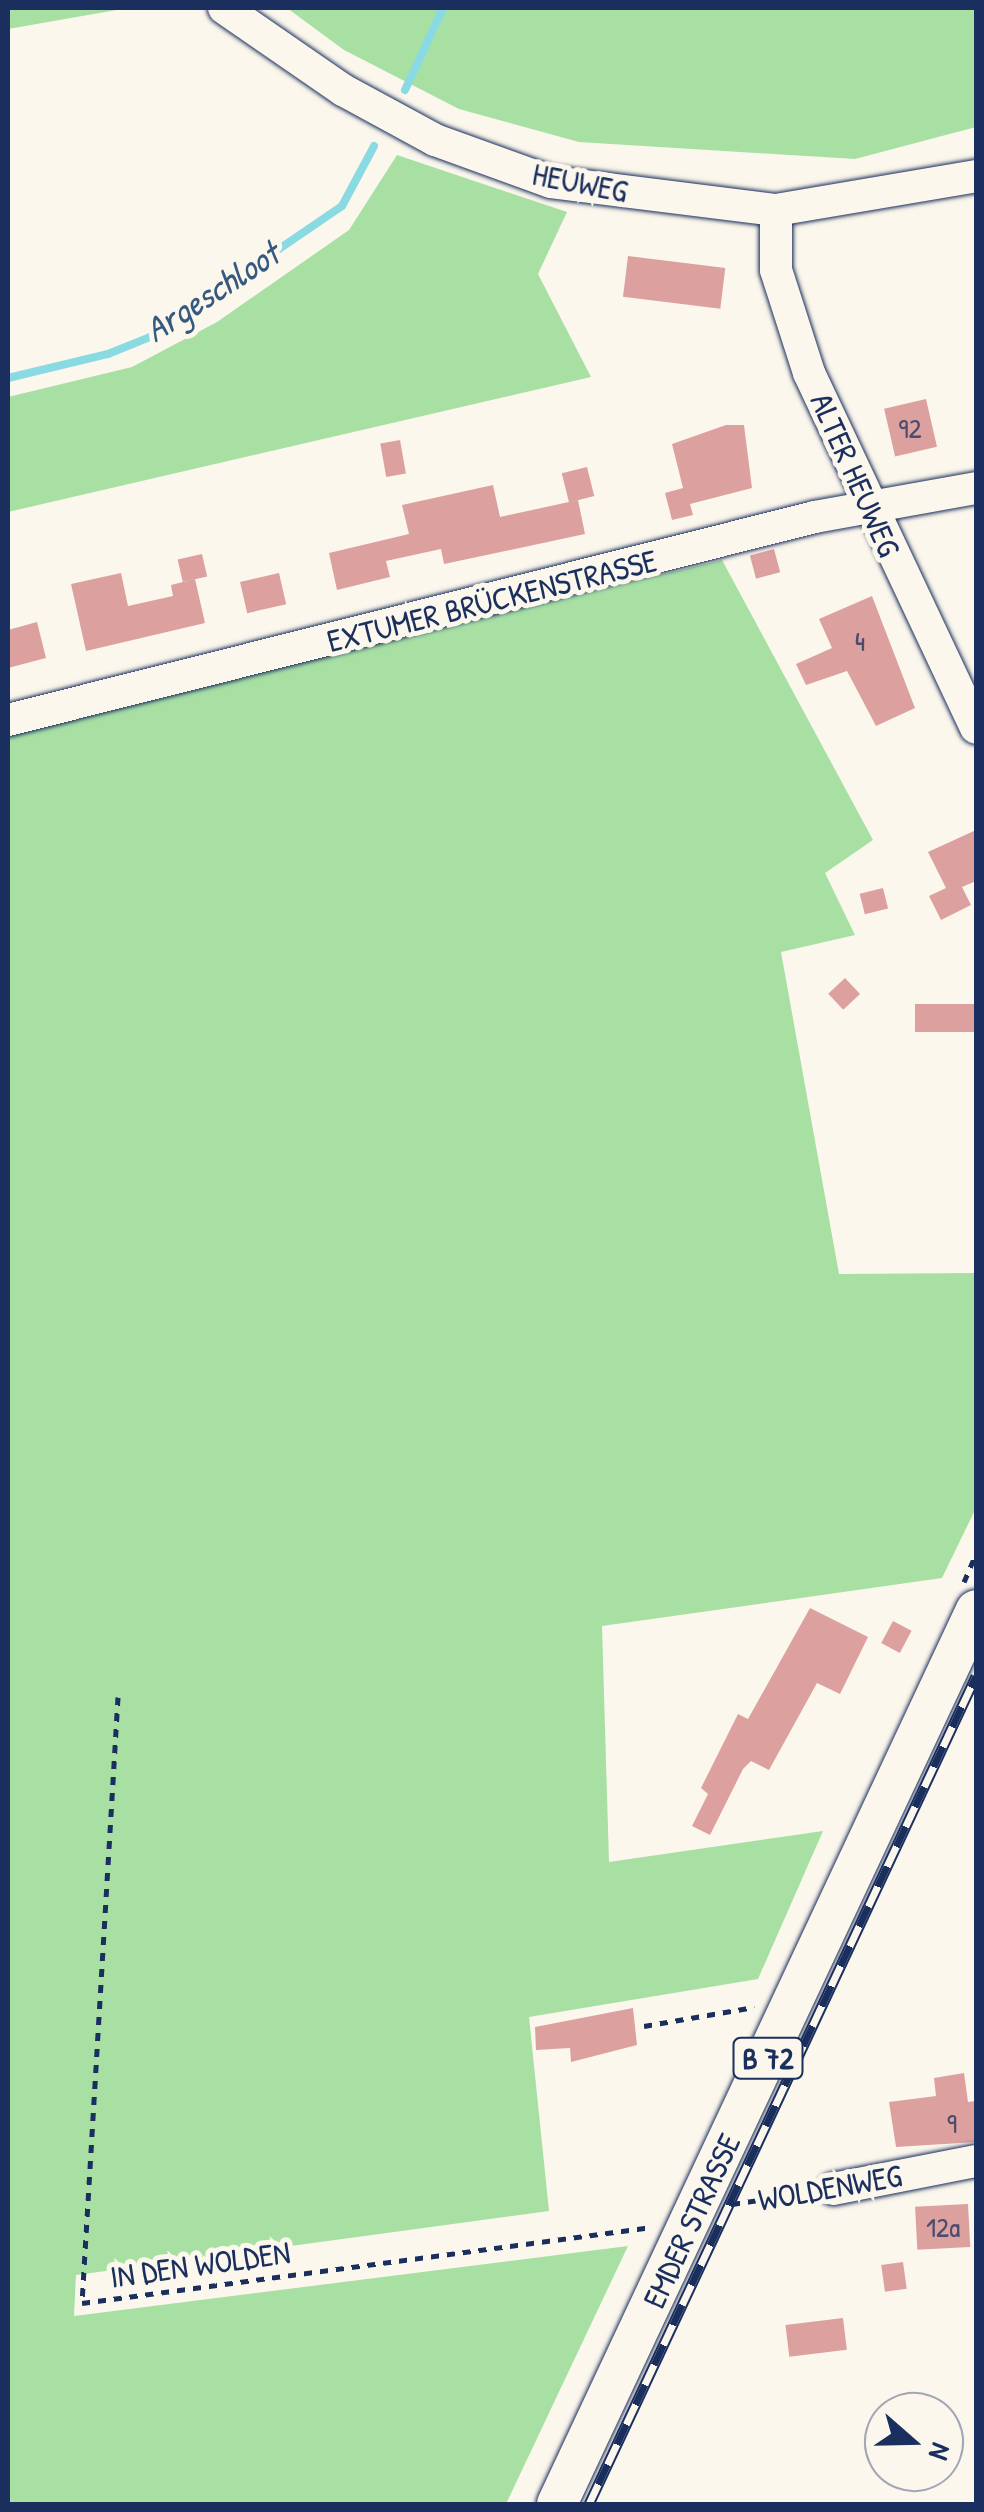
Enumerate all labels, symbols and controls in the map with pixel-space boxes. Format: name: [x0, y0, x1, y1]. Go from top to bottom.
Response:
street label: HEUWEG: [529, 155, 631, 211]
water label: Argeschloot: [137, 233, 287, 351]
street label: ALTER HEUWEG: [802, 388, 908, 562]
house number: 92: [898, 411, 922, 445]
street label: EXTUMER BRÜCKENSTRASSE: [323, 541, 661, 661]
house number: 4: [855, 624, 865, 658]
road number: B 72: [730, 2033, 806, 2083]
house number: 9: [947, 2106, 957, 2140]
street label: EMDER STRASSE: [635, 2128, 749, 2314]
street label: WOLDENWEG: [755, 2157, 905, 2219]
house number: 12a: [926, 2210, 960, 2244]
street label: IN DEN WOLDEN: [108, 2233, 292, 2297]
north arrow: [864, 2392, 964, 2492]
text: N: [920, 2438, 961, 2465]

